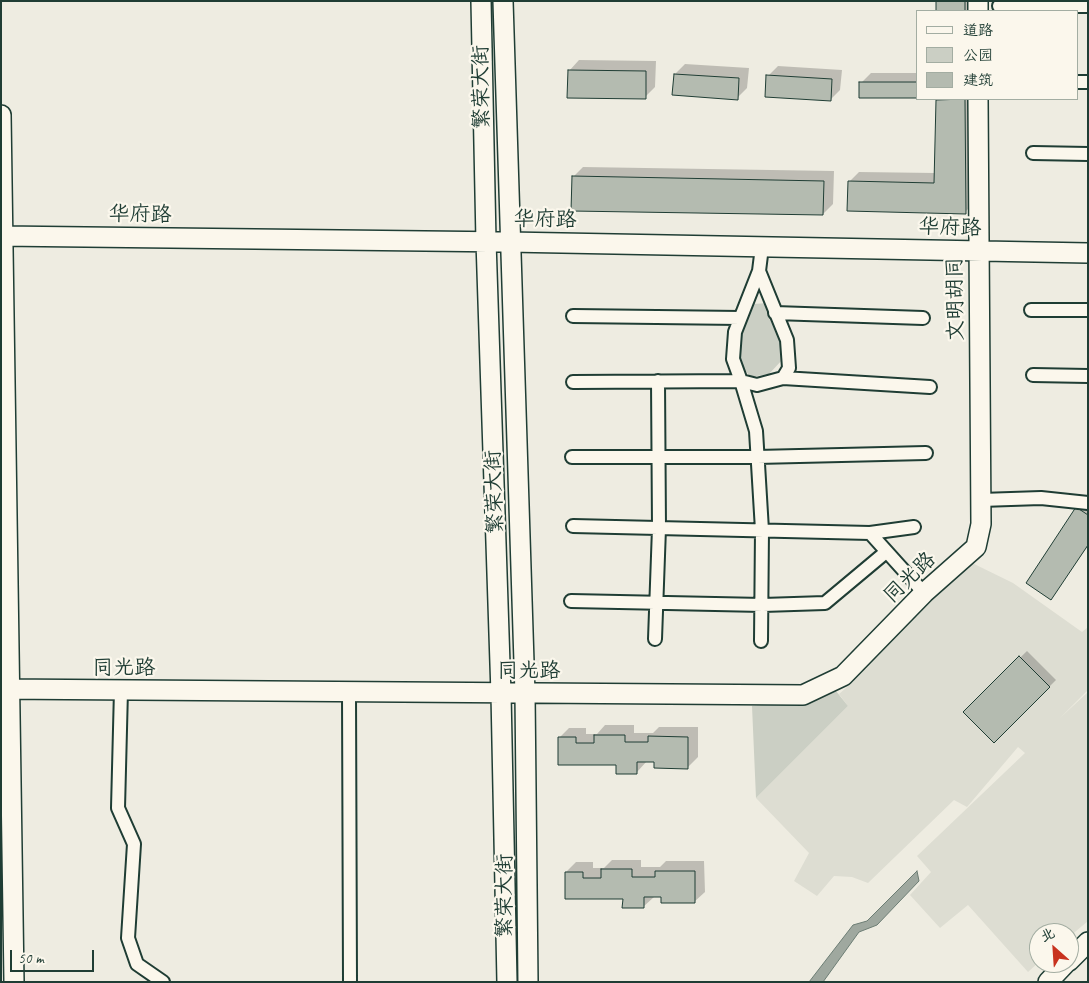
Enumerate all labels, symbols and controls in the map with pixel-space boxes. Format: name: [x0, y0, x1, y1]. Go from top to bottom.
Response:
legend: [916, 10, 1079, 100]
text: 道路: [963, 21, 993, 40]
street label: 繁荣大街: [469, 45, 495, 129]
text: 公园: [963, 46, 993, 65]
text: 建筑: [963, 71, 993, 90]
street label: 华府路: [108, 202, 172, 228]
street label: 华府路: [513, 207, 577, 233]
street label: 华府路: [918, 214, 982, 242]
street label: 文明胡同: [943, 257, 969, 341]
street label: 繁荣大街: [481, 450, 509, 534]
street label: 同光路: [879, 547, 941, 609]
street label: 同光路: [93, 655, 155, 681]
street label: 同光路: [498, 658, 560, 684]
street label: 繁荣大街: [492, 854, 518, 938]
north arrow: [1029, 923, 1079, 973]
text: 北: [1038, 924, 1058, 946]
scale bar: [12, 940, 96, 972]
text: 50 m: [18, 949, 44, 968]

